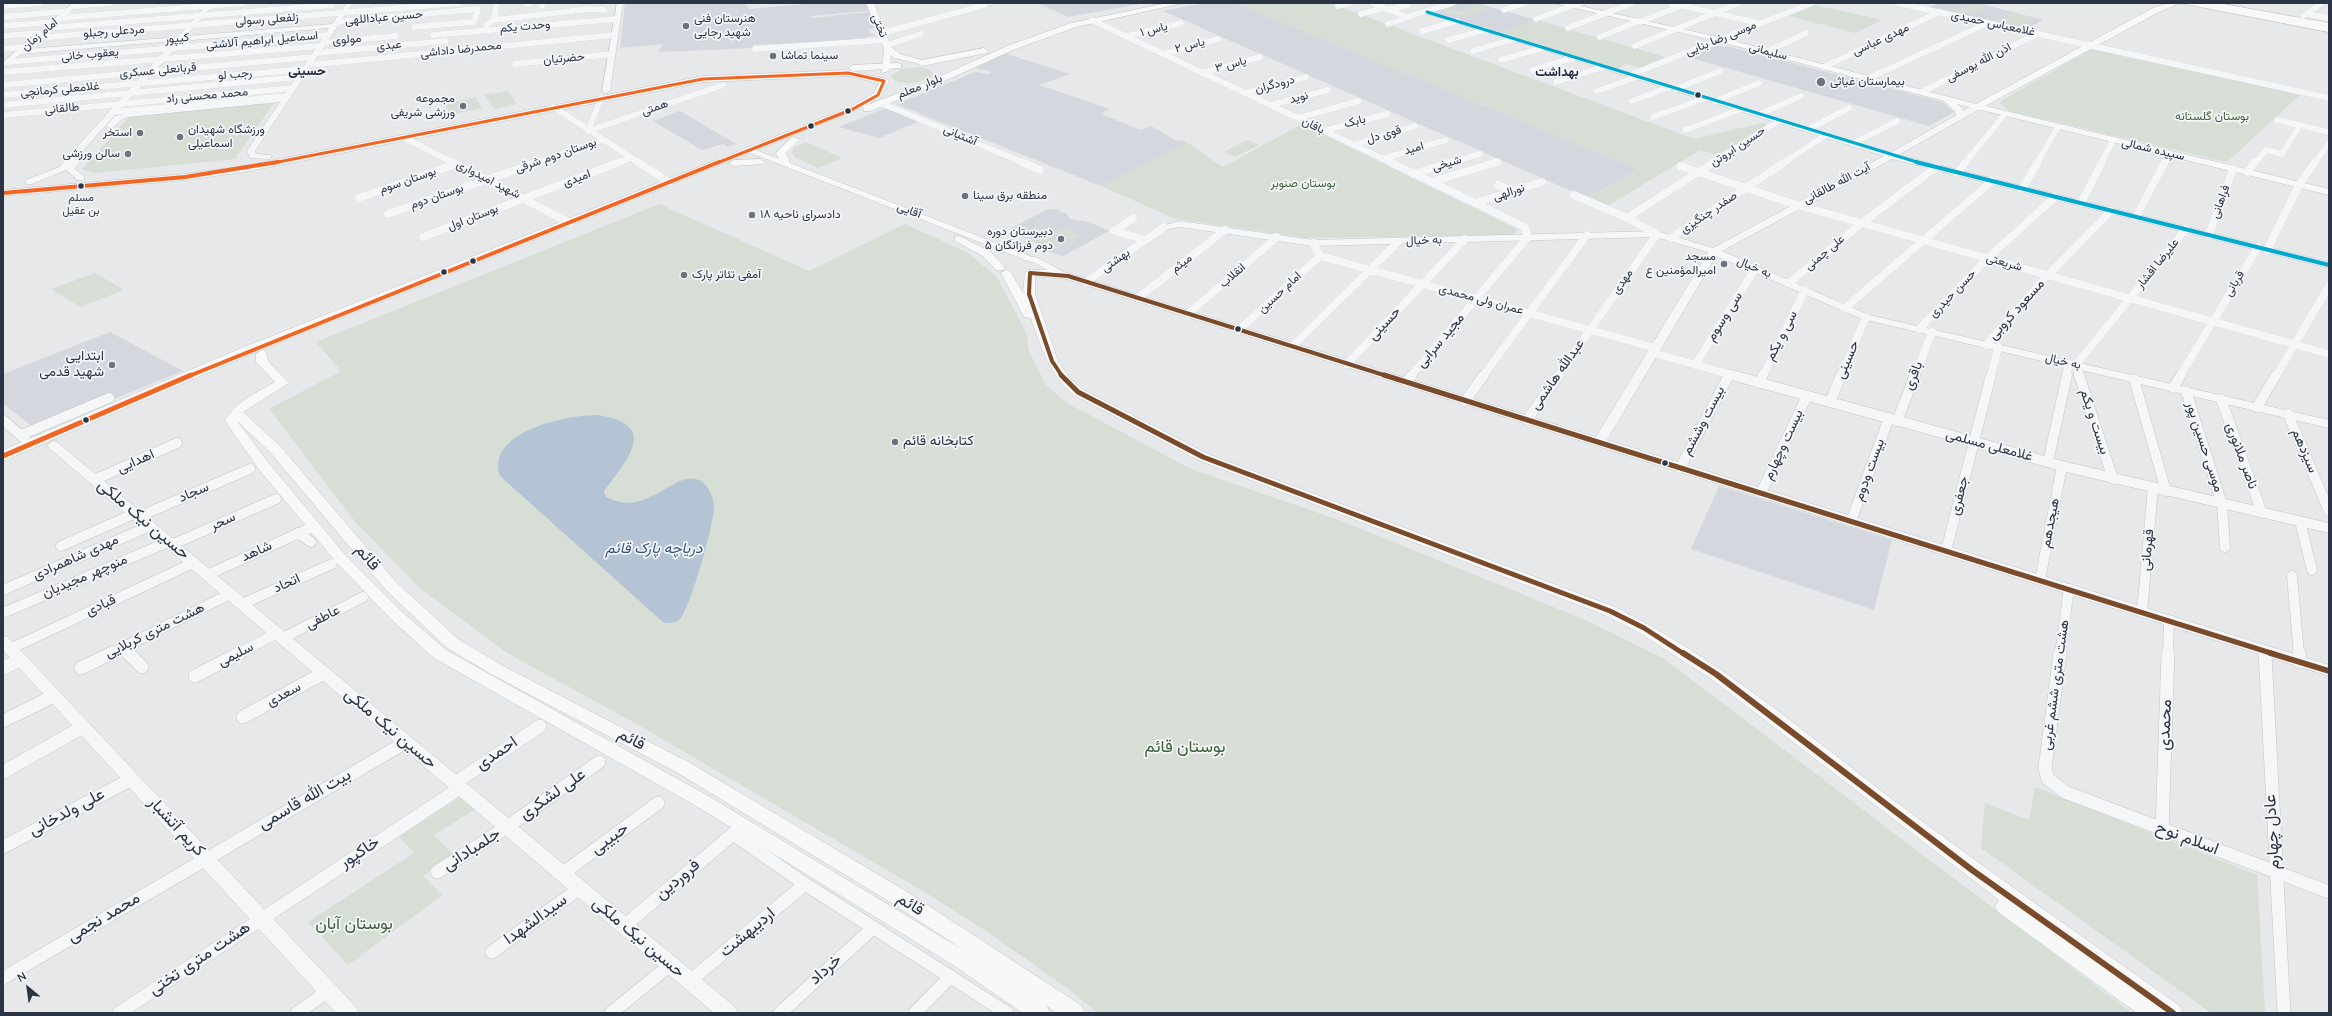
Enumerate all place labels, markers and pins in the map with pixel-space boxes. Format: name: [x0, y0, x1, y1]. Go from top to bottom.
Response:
place label: هنرستان فنی شهید رجایی: [694, 12, 756, 40]
marker: هنرستان فنی شهید رجایی: [681, 21, 691, 31]
place label: سینما تماشا: [781, 49, 838, 63]
marker: سینما تماشا: [768, 51, 778, 61]
place label: بیمارستان غیاثی: [1830, 75, 1905, 89]
marker: بیمارستان غیاثی: [1815, 76, 1827, 88]
unlabelled marker: [1693, 90, 1703, 100]
place label: مجموعه ورزشی شریفی: [391, 92, 455, 120]
marker: مجموعه ورزشی شریفی: [458, 101, 468, 111]
unlabelled marker: [843, 106, 853, 116]
unlabelled marker: [806, 121, 816, 131]
place label: ورزشگاه شهیدان اسماعیلی: [188, 123, 265, 151]
place label: استخر: [103, 126, 132, 140]
marker: استخر: [135, 128, 145, 138]
marker: ورزشگاه شهیدان اسماعیلی: [175, 132, 185, 142]
place label: سالن ورزشی: [63, 147, 120, 161]
marker: سالن ورزشی: [123, 149, 133, 159]
marker: مسلم بن عقیل: [76, 181, 86, 191]
place label: منطقه برق سینا: [973, 189, 1047, 203]
place label: مسلم بن عقیل: [63, 191, 99, 217]
marker: منطقه برق سینا: [960, 191, 970, 201]
place label: دادسرای ناحیه ۱۸: [760, 208, 841, 222]
marker: دادسرای ناحیه ۱۸: [747, 210, 757, 220]
place label: دبیرستان دوره دوم فرزانگان ۵: [985, 225, 1053, 253]
marker: دبیرستان دوره دوم فرزانگان ۵: [1056, 234, 1066, 244]
place label: مسجد امیرالمؤمنین ع: [1645, 250, 1716, 278]
unlabelled marker: [468, 256, 478, 266]
marker: مسجد امیرالمؤمنین ع: [1719, 259, 1729, 269]
unlabelled marker: [439, 267, 449, 277]
place label: آمفی تئاتر پارک: [692, 268, 761, 282]
marker: آمفی تئاتر پارک: [679, 270, 689, 280]
unlabelled marker: [1233, 324, 1243, 334]
place label: ابتدایی شهید قدمی: [39, 349, 104, 382]
marker: ابتدایی شهید قدمی: [107, 360, 117, 370]
unlabelled marker: [81, 415, 91, 425]
place label: کتابخانه قائم: [903, 434, 974, 450]
marker: کتابخانه قائم: [890, 437, 900, 447]
unlabelled marker: [1660, 458, 1670, 468]

